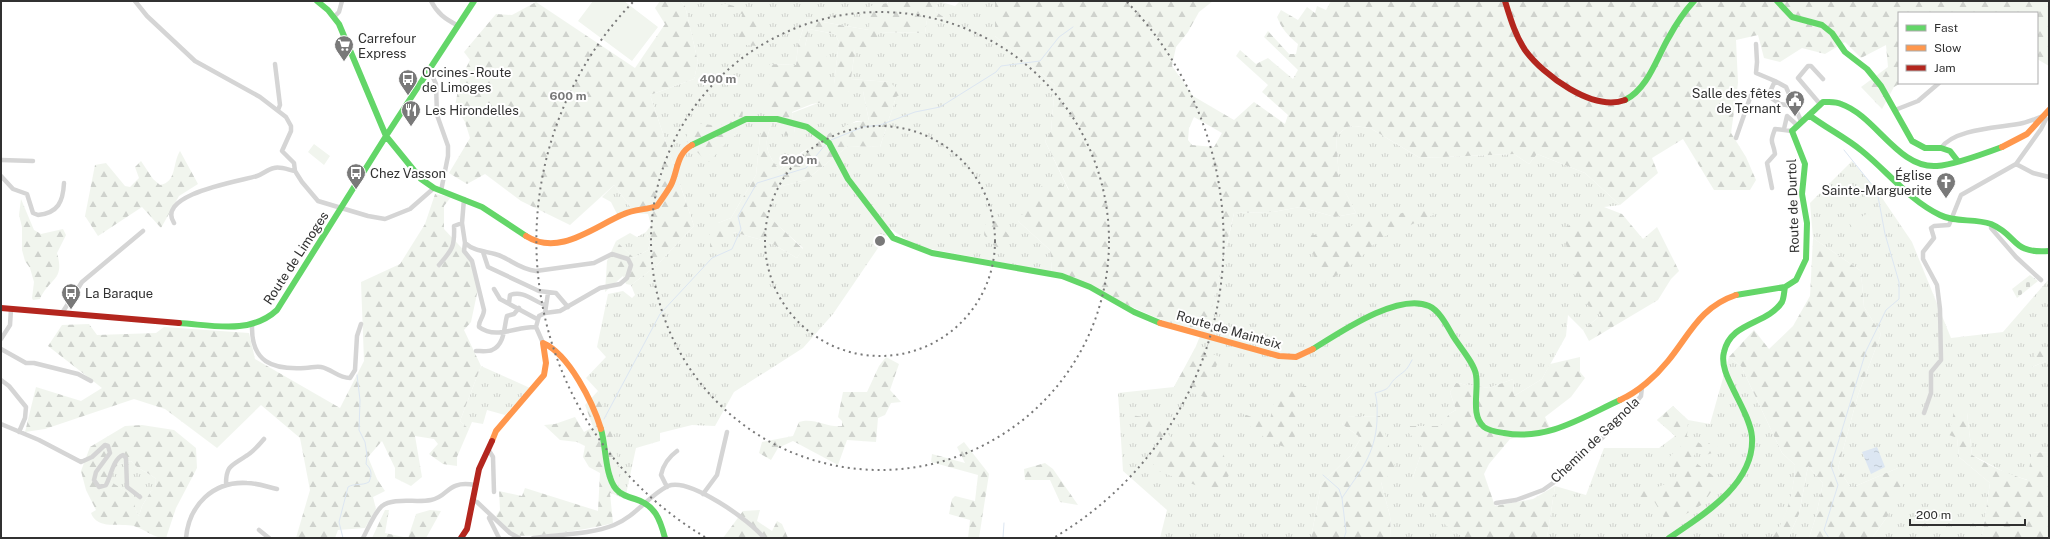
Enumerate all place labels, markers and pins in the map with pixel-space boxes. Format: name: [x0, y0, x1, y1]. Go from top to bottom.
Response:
place label: Carrefour Express: [358, 31, 416, 61]
supermarket icon: Carrefour Express: [333, 34, 355, 62]
place label: Orcines - Route de Limoges: [422, 65, 511, 95]
bus stop icon: Orcines - Route de Limoges: [397, 68, 419, 96]
place label: Salle des fêtes de Ternant: [1692, 86, 1781, 116]
public building icon: Salle des fêtes de Ternant: [1784, 89, 1806, 117]
restaurant icon: Les Hirondelles: [400, 99, 422, 127]
place label: Les Hirondelles: [425, 103, 519, 118]
bus stop icon: Chez Vasson: [345, 162, 367, 190]
place label: Chez Vasson: [370, 166, 446, 181]
place label: Église Sainte-Marguerite: [1821, 167, 1932, 198]
church icon: Église Sainte-Marguerite: [1935, 171, 1957, 199]
centre of rings: [873, 234, 887, 248]
bus stop icon: La Baraque: [60, 282, 82, 310]
place label: La Baraque: [85, 286, 153, 301]

